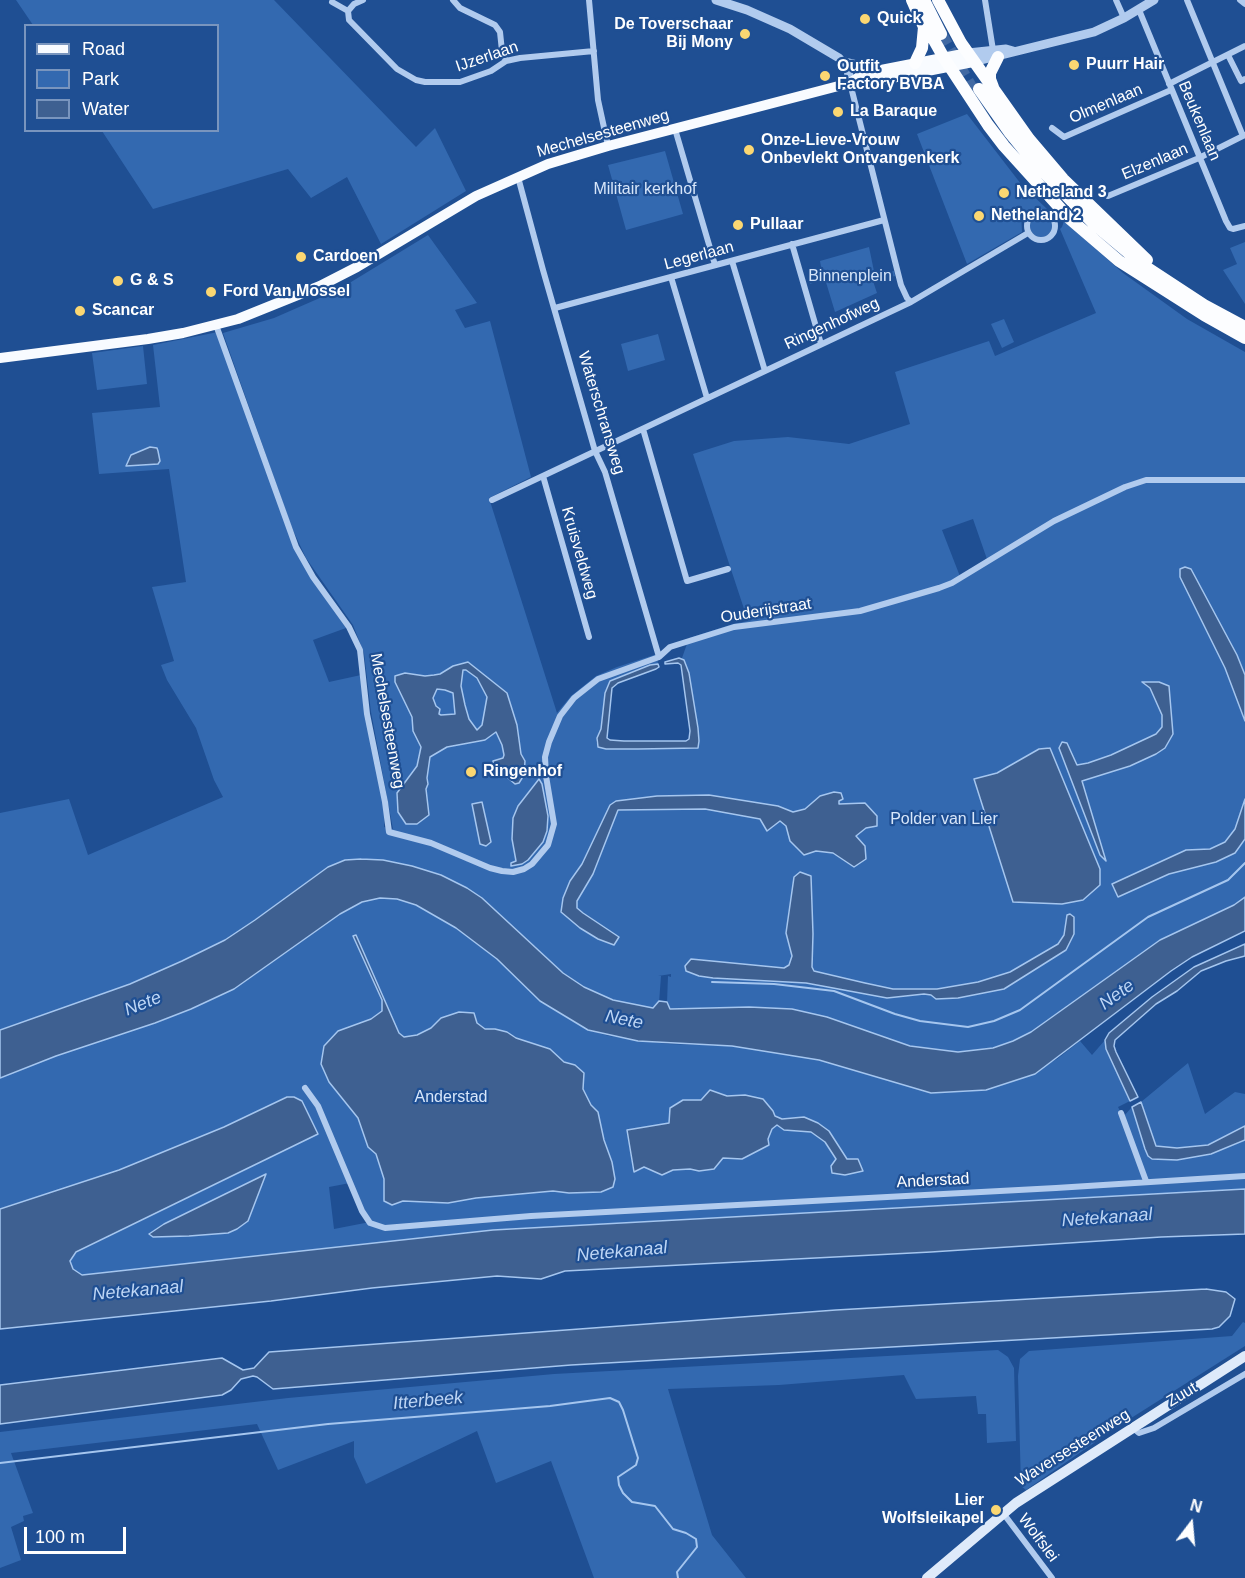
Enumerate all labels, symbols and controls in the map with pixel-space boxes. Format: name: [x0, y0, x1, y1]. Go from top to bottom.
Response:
place label: Quick: [877, 9, 921, 29]
marker: Quick: [858, 12, 872, 26]
place label: De Toverschaar Bij Mony: [614, 15, 733, 53]
legend: [24, 24, 219, 132]
marker: De Toverschaar Bij Mony: [738, 27, 752, 41]
street label: IJzerlaan: [453, 37, 521, 77]
text: Road: [82, 39, 125, 59]
place label: Puurr Hair: [1086, 55, 1164, 75]
place label: Outfit Factory BVBA: [837, 57, 945, 95]
marker: Puurr Hair: [1067, 58, 1081, 72]
text: Park: [82, 69, 119, 89]
marker: Outfit Factory BVBA: [818, 69, 832, 83]
street label: Beukenlaan: [1174, 78, 1224, 164]
street label: Olmenlaan: [1067, 80, 1145, 128]
text: Water: [82, 99, 129, 119]
place label: La Baraque: [850, 102, 937, 122]
marker: La Baraque: [831, 105, 845, 119]
street label: Mechelsesteenweg: [535, 106, 671, 162]
place label: Onze-Lieve-Vrouw Onbevlekt Ontvangenkerk: [761, 131, 959, 169]
street label: Elzenlaan: [1119, 139, 1191, 185]
marker: Onze-Lieve-Vrouw Onbevlekt Ontvangenkerk: [742, 143, 756, 157]
park label: Militair kerkhof: [593, 180, 697, 200]
place label: Netheland 3: [1016, 183, 1107, 203]
marker: Netheland 3: [997, 186, 1011, 200]
place label: Netheland 2: [991, 206, 1082, 226]
marker: Netheland 2: [972, 209, 986, 223]
place label: Pullaar: [750, 215, 803, 235]
marker: Pullaar: [731, 218, 745, 232]
street label: Legerlaan: [662, 238, 736, 274]
place label: Cardoen: [313, 247, 378, 267]
marker: Cardoen: [294, 250, 308, 264]
park label: Binnenplein: [808, 267, 892, 287]
place label: G & S: [130, 271, 174, 291]
marker: G & S: [111, 274, 125, 288]
place label: Ford Van Mossel: [223, 282, 350, 302]
marker: Ford Van Mossel: [204, 285, 218, 299]
street label: Ringenhofweg: [782, 294, 882, 354]
place label: Scancar: [92, 301, 154, 321]
marker: Scancar: [73, 304, 87, 318]
street label: Waterschransweg: [573, 349, 629, 477]
street label: Kruisveldweg: [557, 505, 601, 601]
street label: Ouderijstraat: [719, 594, 813, 628]
street label: Mechelsesteenweg: [366, 652, 408, 790]
place label: Ringenhof: [483, 762, 562, 782]
marker: Ringenhof: [464, 765, 478, 779]
park label: Polder van Lier: [890, 810, 998, 830]
water label: Nete: [1095, 975, 1139, 1015]
water label: Nete: [121, 987, 165, 1021]
water label: Nete: [603, 1006, 645, 1034]
park label: Anderstad: [415, 1088, 487, 1108]
street label: Anderstad: [896, 1170, 970, 1192]
water label: Netekanaal: [1061, 1204, 1153, 1232]
water label: Netekanaal: [576, 1237, 668, 1267]
water label: Netekanaal: [92, 1276, 184, 1306]
street label: Zuut: [1163, 1379, 1201, 1411]
water label: Itterbeek: [392, 1387, 464, 1415]
street label: Waversesteenweg: [1012, 1405, 1134, 1491]
place label: Lier Wolfsleikapel: [882, 1491, 984, 1529]
north arrow: [1161, 1494, 1221, 1554]
text: N: [1188, 1496, 1204, 1516]
marker: Lier Wolfsleikapel: [989, 1503, 1003, 1517]
street label: Wolfslei: [1014, 1510, 1062, 1566]
scale bar: [27, 1515, 129, 1553]
text: 100 m: [35, 1527, 85, 1547]

